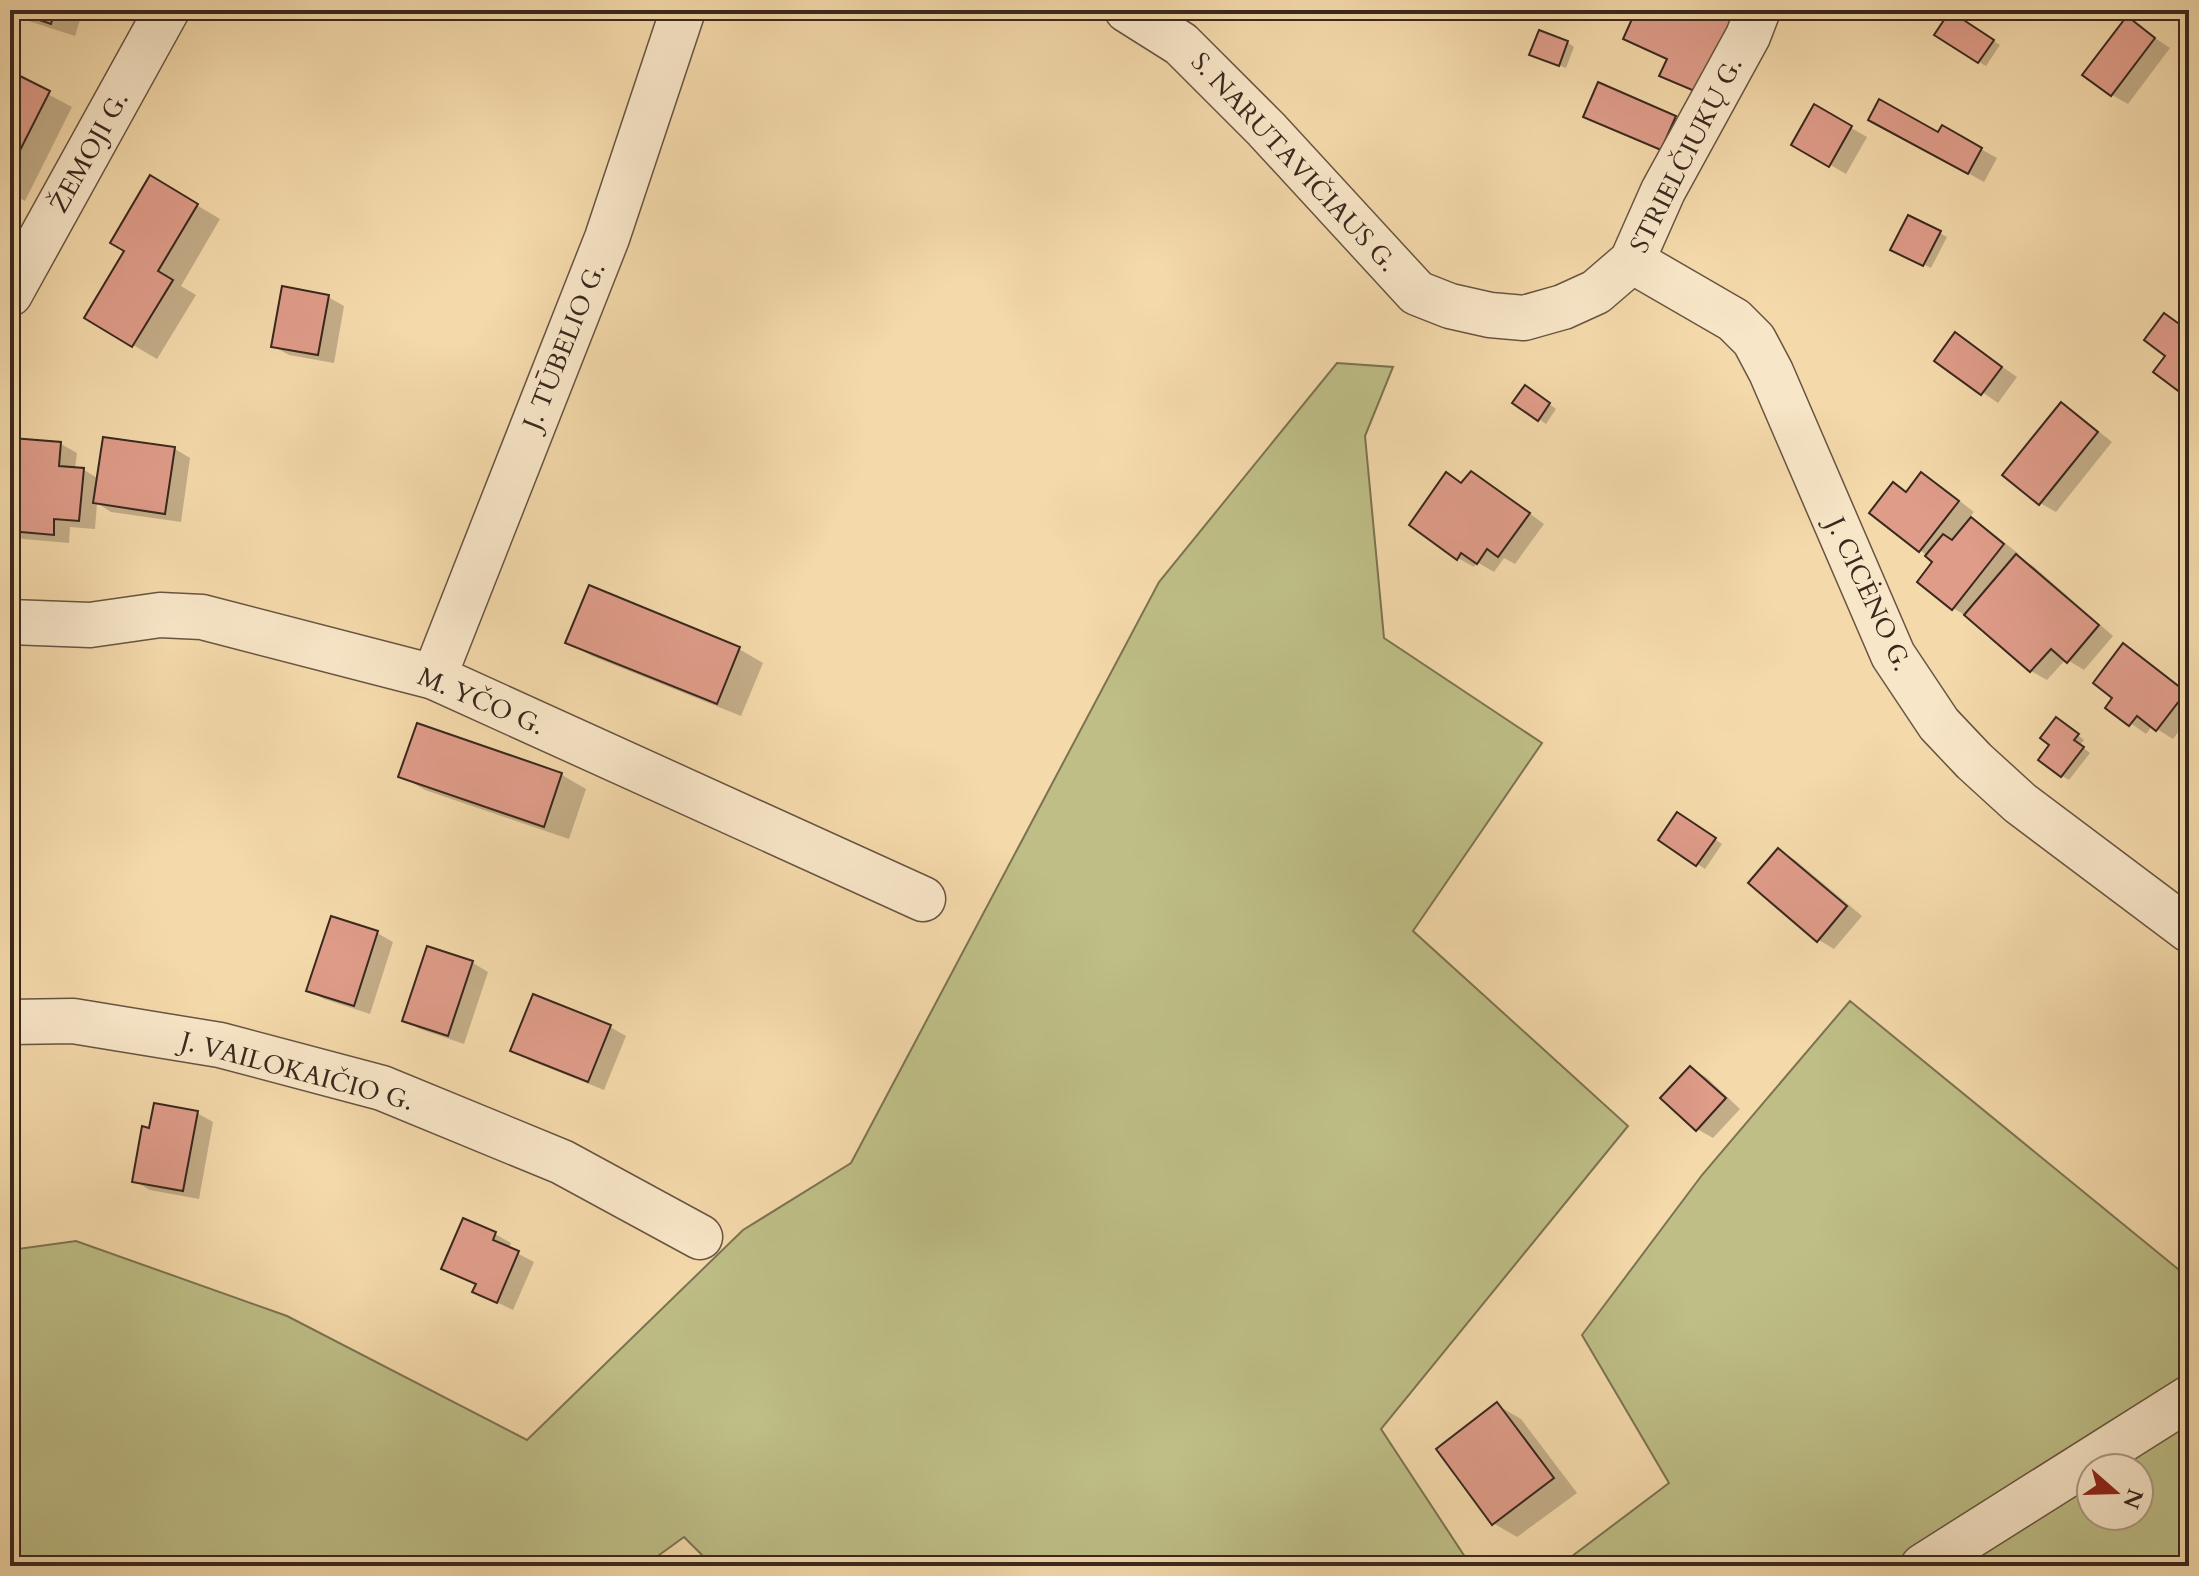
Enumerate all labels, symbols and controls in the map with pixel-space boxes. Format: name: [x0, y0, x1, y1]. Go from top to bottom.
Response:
street label: S. NARUTAVIČIAUS G.: [1183, 45, 1405, 279]
street label: STRIELČIUKŲ G.: [1621, 51, 1751, 259]
street label: ŽEMOJI G.: [41, 85, 137, 219]
street label: J. TŪBELIO G.: [513, 257, 613, 439]
street label: J. CICĖNO G.: [1816, 508, 1920, 677]
street label: M. YČO G.: [412, 659, 550, 743]
street label: J. VAILOKAIČIO G.: [173, 1022, 417, 1119]
north arrow: [2075, 1452, 2155, 1532]
text: N: [2115, 1484, 2150, 1513]

